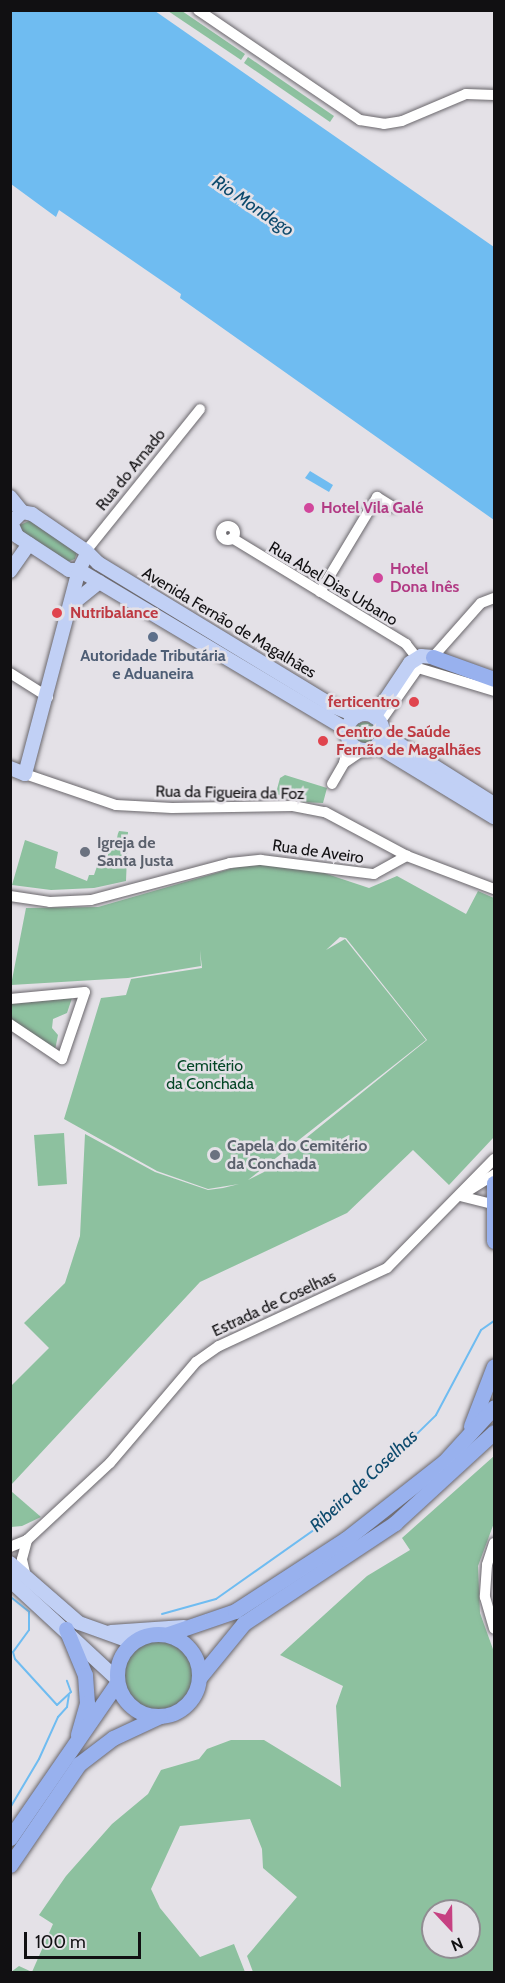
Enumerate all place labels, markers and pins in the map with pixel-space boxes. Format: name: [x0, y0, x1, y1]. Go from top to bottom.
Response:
place label: Hotel Vila Galé: [321, 498, 423, 518]
marker: Hotel Vila Galé: [302, 501, 316, 515]
place label: Hotel Dona Inês: [390, 559, 459, 597]
marker: Hotel Dona Inês: [371, 571, 385, 585]
place label: Nutribalance: [70, 603, 158, 623]
marker: Nutribalance: [48, 604, 66, 622]
marker: Autoridade Tributária e Aduaneira: [146, 630, 160, 644]
place label: Autoridade Tributária e Aduaneira: [80, 646, 226, 684]
place label: ferticentro: [328, 692, 400, 712]
marker: ferticentro: [405, 693, 423, 711]
place label: Centro de Saúde Fernão de Magalhães: [336, 722, 481, 760]
marker: Centro de Saúde Fernão de Magalhães: [314, 732, 332, 750]
place label: Igreja de Santa Justa: [97, 833, 173, 871]
marker: Igreja de Santa Justa: [78, 845, 92, 859]
place label: Capela do Cemitério da Conchada: [227, 1136, 367, 1174]
marker: Capela do Cemitério da Conchada: [208, 1148, 222, 1162]

